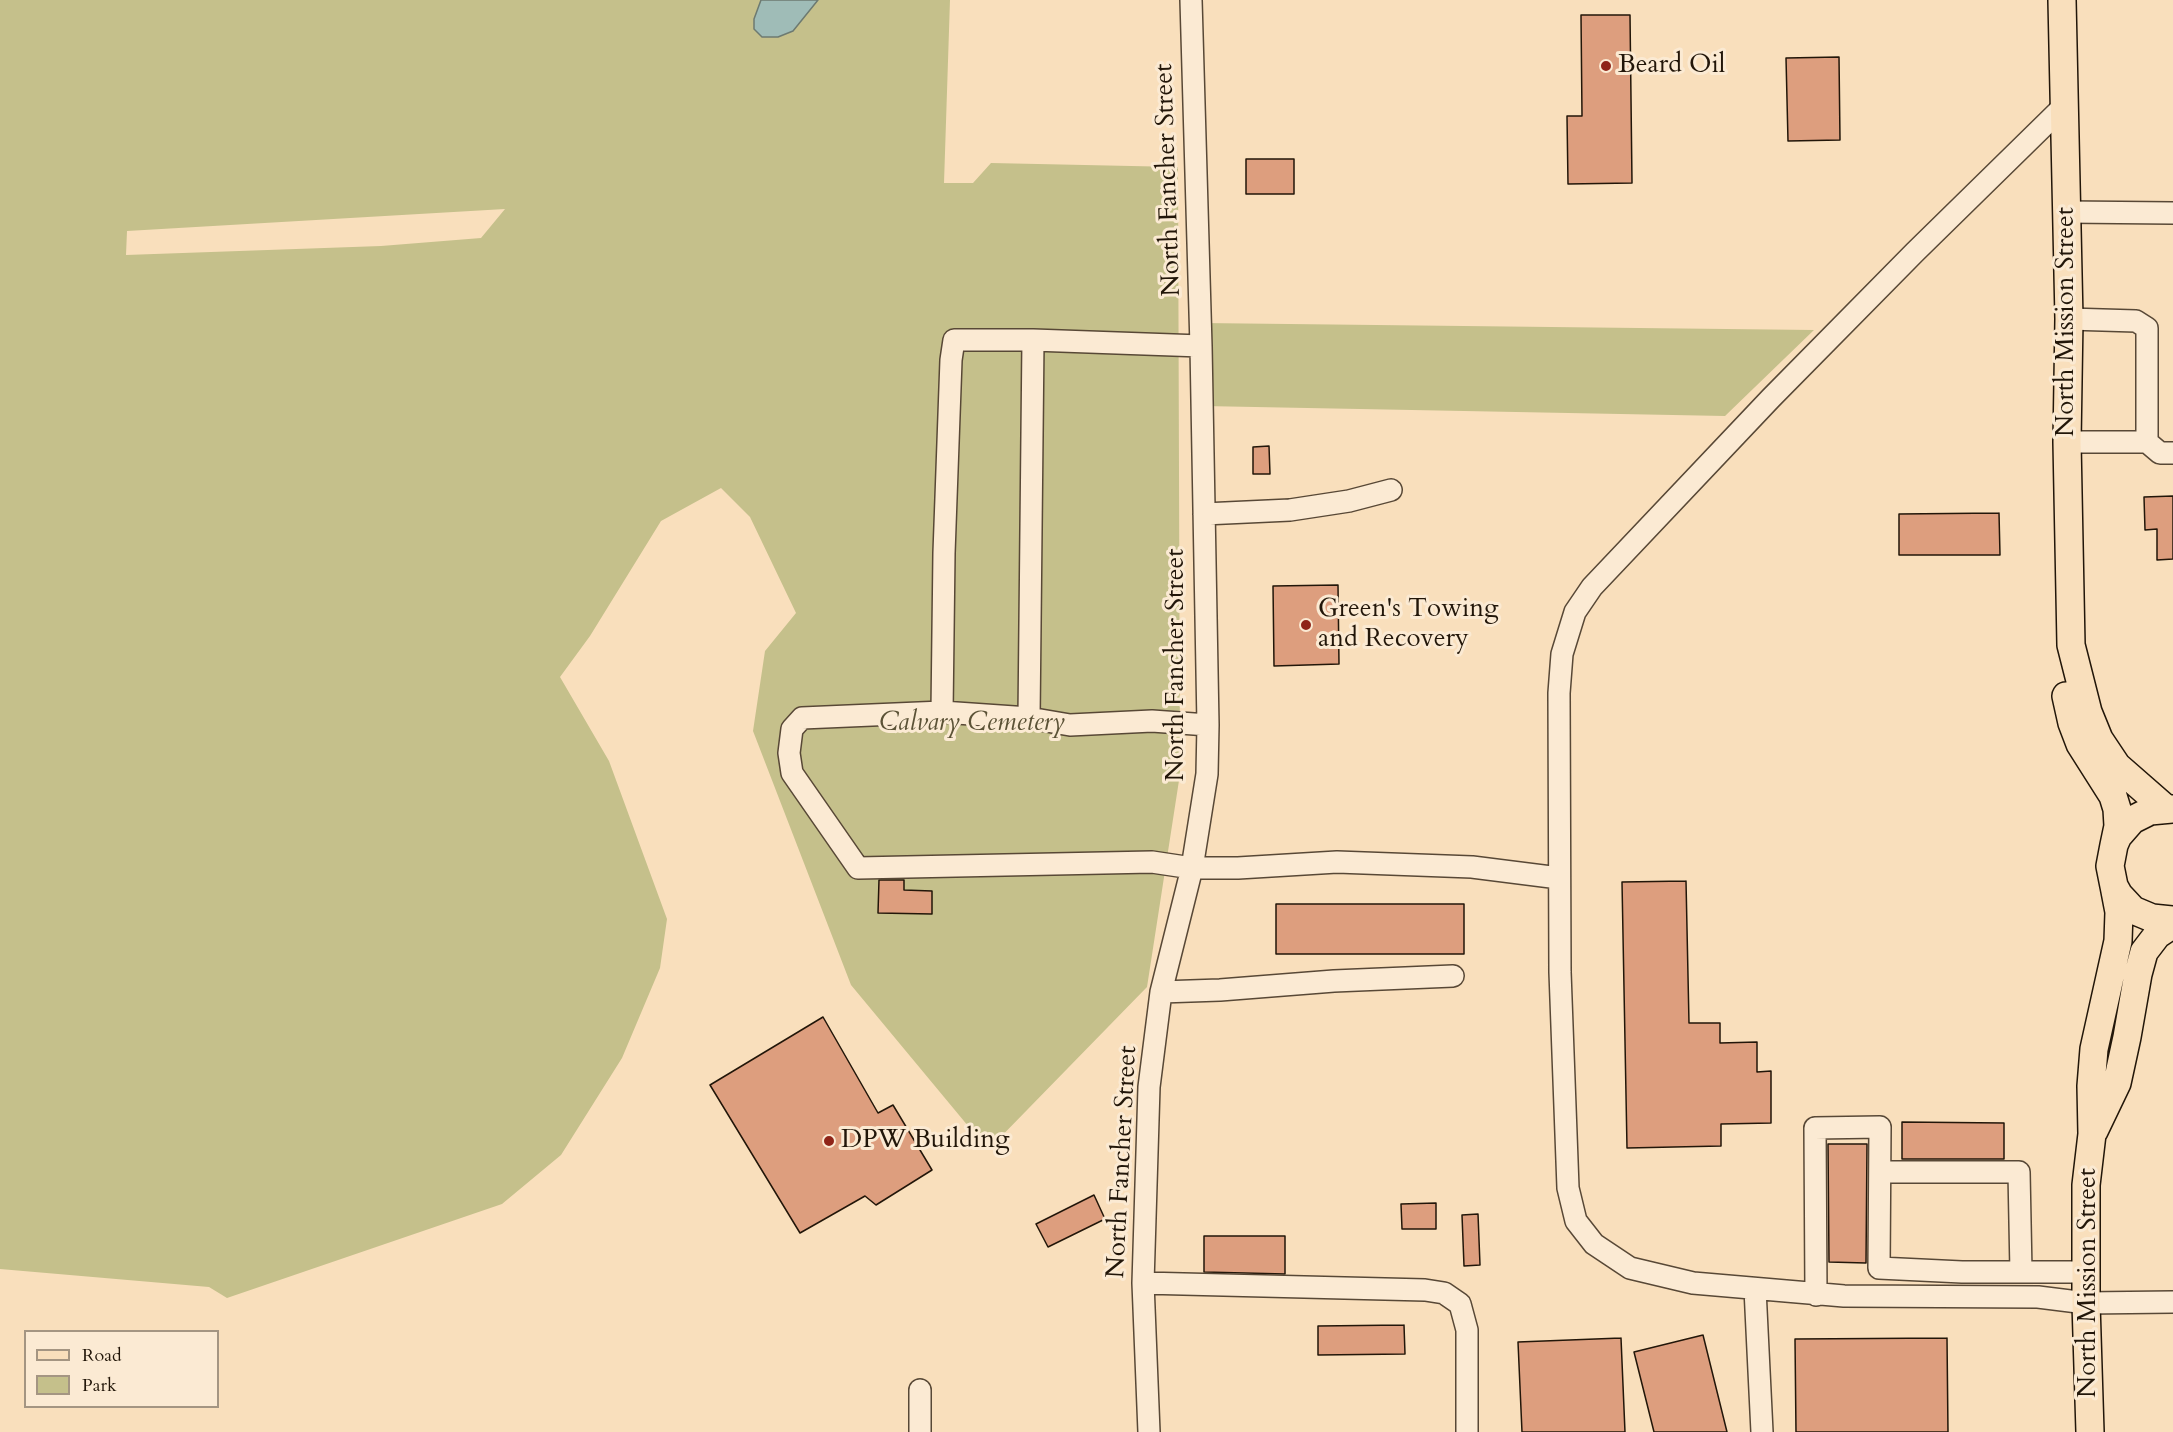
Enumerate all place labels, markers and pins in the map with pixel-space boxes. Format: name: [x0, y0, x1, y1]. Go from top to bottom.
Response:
place label: Beard Oil: [1618, 50, 1725, 82]
marker: Beard Oil: [1599, 59, 1613, 73]
place label: Green's Towing and Recovery: [1318, 594, 1499, 656]
marker: Green's Towing and Recovery: [1299, 618, 1313, 632]
place label: DPW Building: [841, 1125, 1010, 1157]
marker: DPW Building: [822, 1134, 836, 1148]

